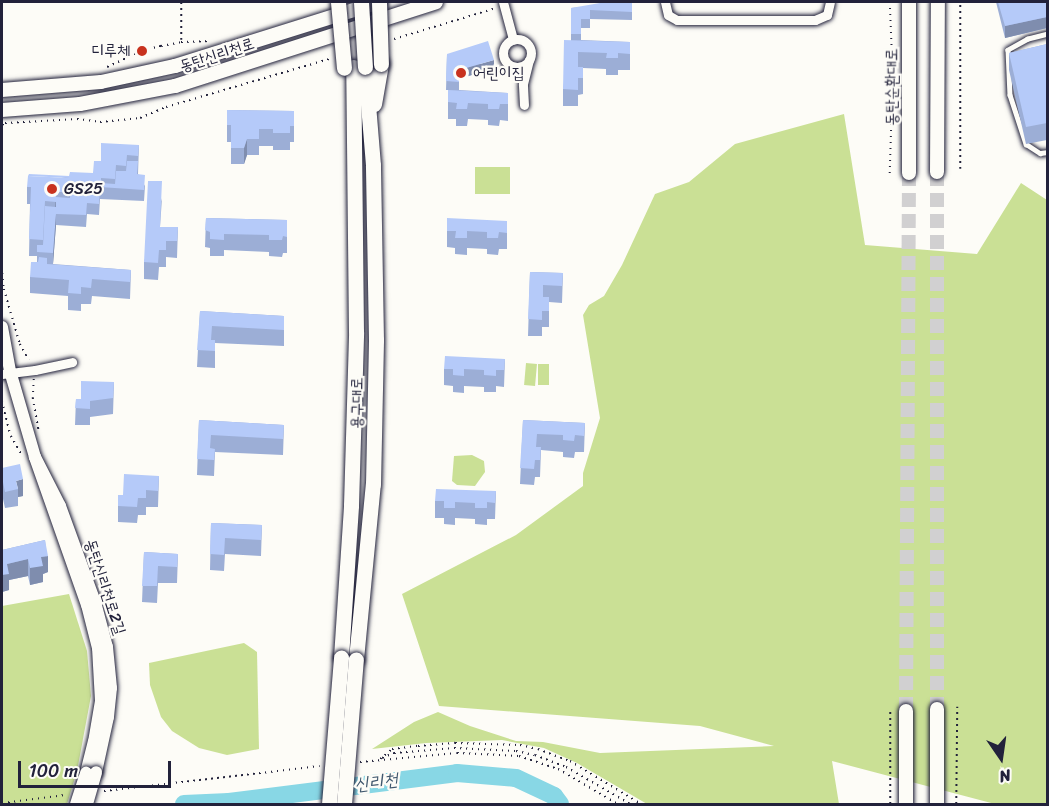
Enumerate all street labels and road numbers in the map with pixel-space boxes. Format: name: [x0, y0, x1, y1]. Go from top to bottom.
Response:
street label: 동탄신리천로: [177, 34, 257, 76]
street label: 동탄순환대로: [882, 48, 902, 126]
street label: 용구대로: [347, 377, 367, 429]
street label: 동탄신리천로2길: [81, 537, 129, 637]

